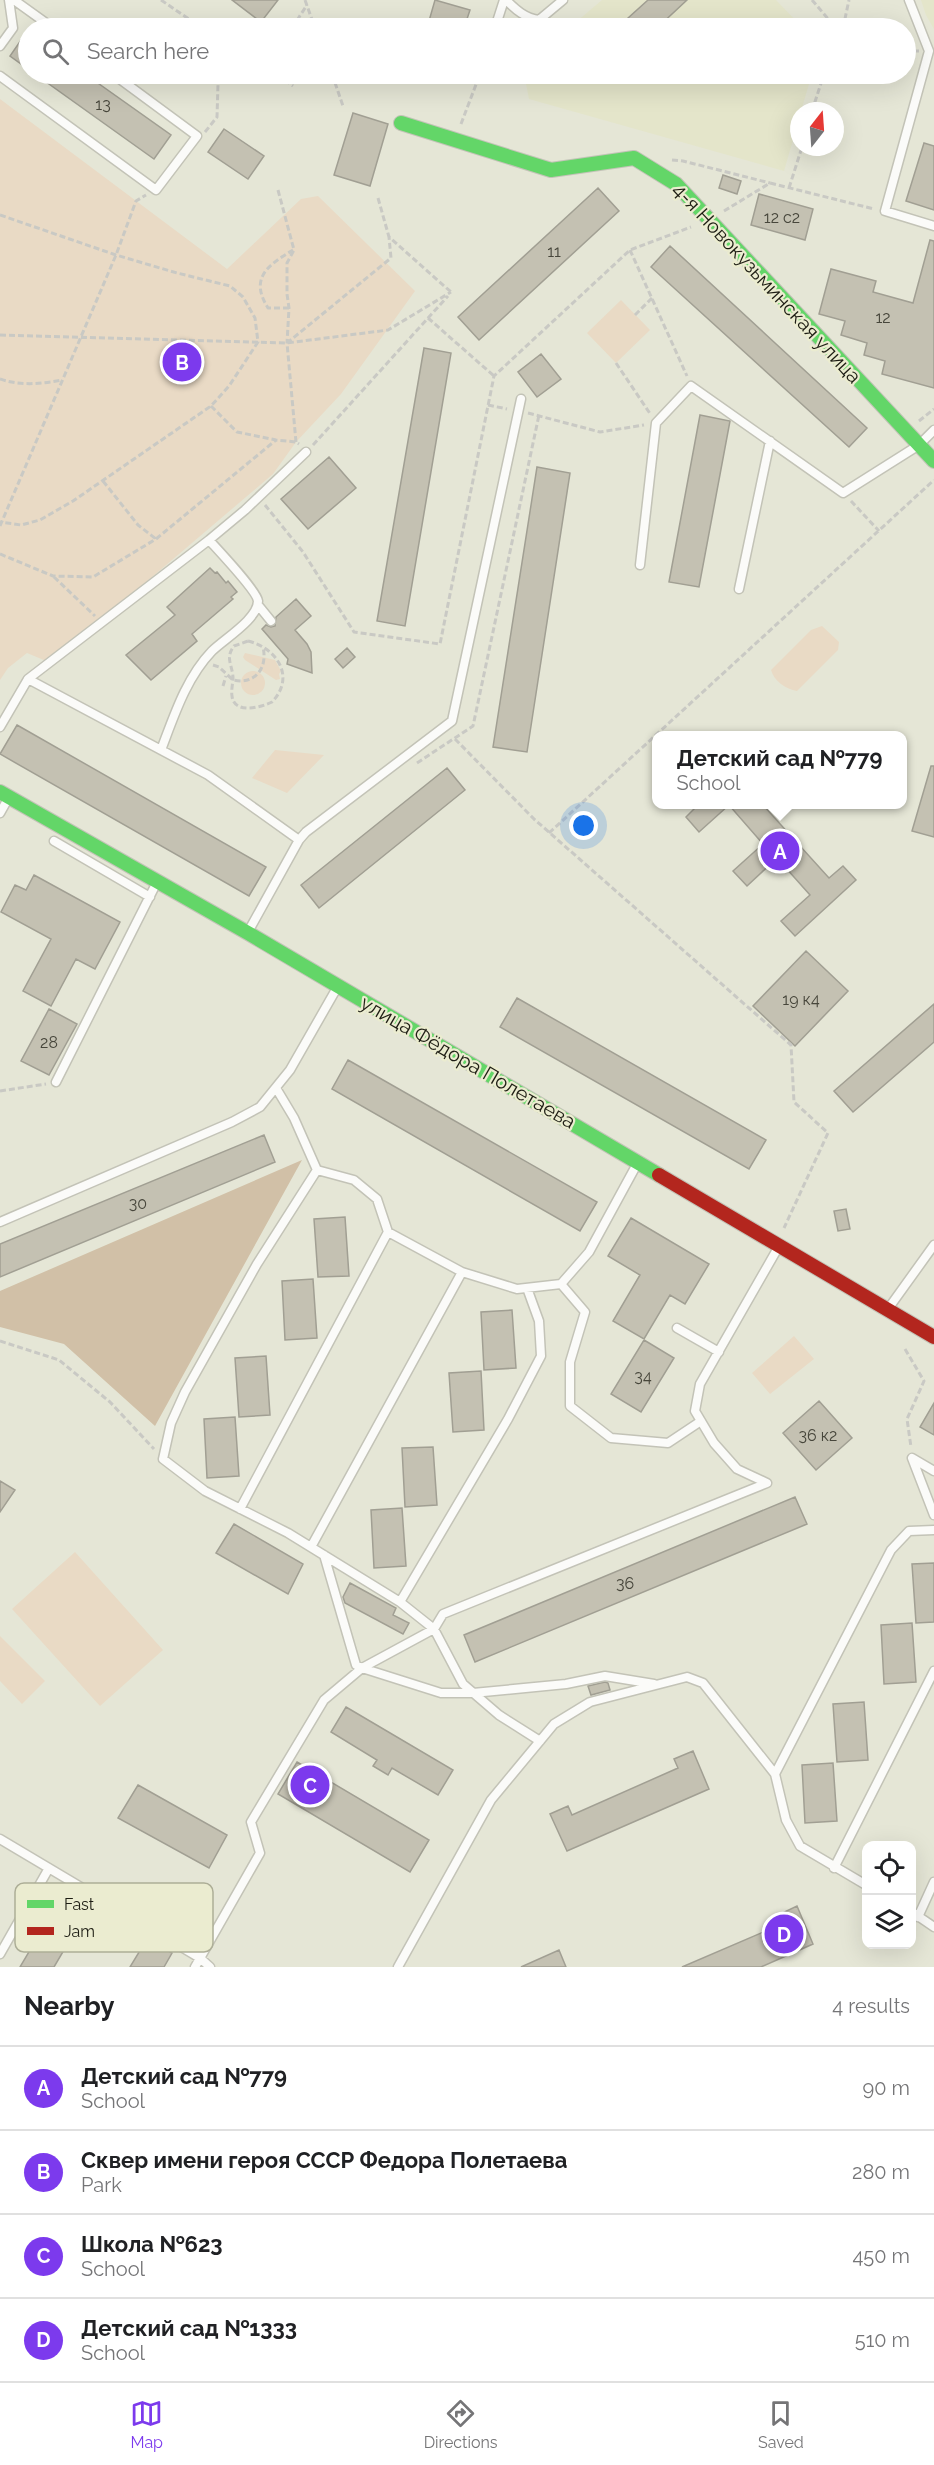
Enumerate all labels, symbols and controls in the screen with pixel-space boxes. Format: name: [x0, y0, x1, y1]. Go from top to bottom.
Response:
search box: [18, 18, 916, 84]
icon: search: [39, 35, 72, 68]
text: Search here: [87, 38, 209, 64]
house number: 13: [95, 95, 111, 114]
north arrow: [790, 102, 844, 156]
street label: 4-я Новокузьминская улица: [668, 178, 866, 388]
house number: 12 с2: [764, 208, 800, 227]
house number: 11: [547, 242, 561, 261]
house number: 12: [875, 308, 891, 327]
pin: B: [162, 340, 201, 385]
popup: [652, 731, 907, 809]
text: Детский сад №779: [676, 745, 883, 771]
text: School: [676, 771, 740, 795]
your location: [569, 811, 598, 840]
pin: A: [760, 828, 800, 874]
street label: улица Фёдора Полетаева: [356, 990, 580, 1134]
house number: 19 к4: [782, 990, 820, 1009]
house number: 28: [40, 1033, 58, 1052]
house number: 30: [129, 1194, 147, 1213]
house number: 34: [634, 1367, 652, 1386]
house number: 36 к2: [799, 1426, 837, 1445]
house number: 36: [616, 1574, 634, 1593]
pin: C: [290, 1762, 330, 1808]
map controls: [862, 1841, 916, 1949]
button: locate: [862, 1841, 916, 1895]
legend: [15, 1883, 213, 1952]
text: Fast: [64, 1895, 95, 1914]
button: layers: [862, 1895, 916, 1949]
pin: D: [764, 1912, 804, 1956]
text: Jam: [64, 1922, 95, 1941]
text: Nearby: [24, 1991, 114, 2021]
text: 4 results: [832, 1994, 910, 2018]
text: Детский сад №779: [81, 2063, 287, 2089]
text: A: [37, 2076, 50, 2100]
text: 90 m: [863, 2076, 910, 2100]
text: School: [81, 2089, 145, 2113]
text: Сквер имени героя СССР Федора Полетаева: [81, 2147, 567, 2173]
text: B: [37, 2160, 50, 2184]
text: 280 m: [852, 2160, 910, 2184]
text: Park: [81, 2173, 122, 2197]
text: Школа №623: [81, 2231, 223, 2257]
text: C: [37, 2244, 50, 2268]
text: 450 m: [852, 2244, 910, 2268]
text: School: [81, 2257, 145, 2281]
text: Детский сад №1333: [81, 2315, 297, 2341]
text: D: [36, 2328, 51, 2352]
text: 510 m: [855, 2328, 910, 2352]
text: School: [81, 2341, 145, 2365]
tab: Map: [130, 2397, 163, 2452]
tab: Directions: [424, 2397, 498, 2452]
tab: Saved: [758, 2397, 804, 2452]

